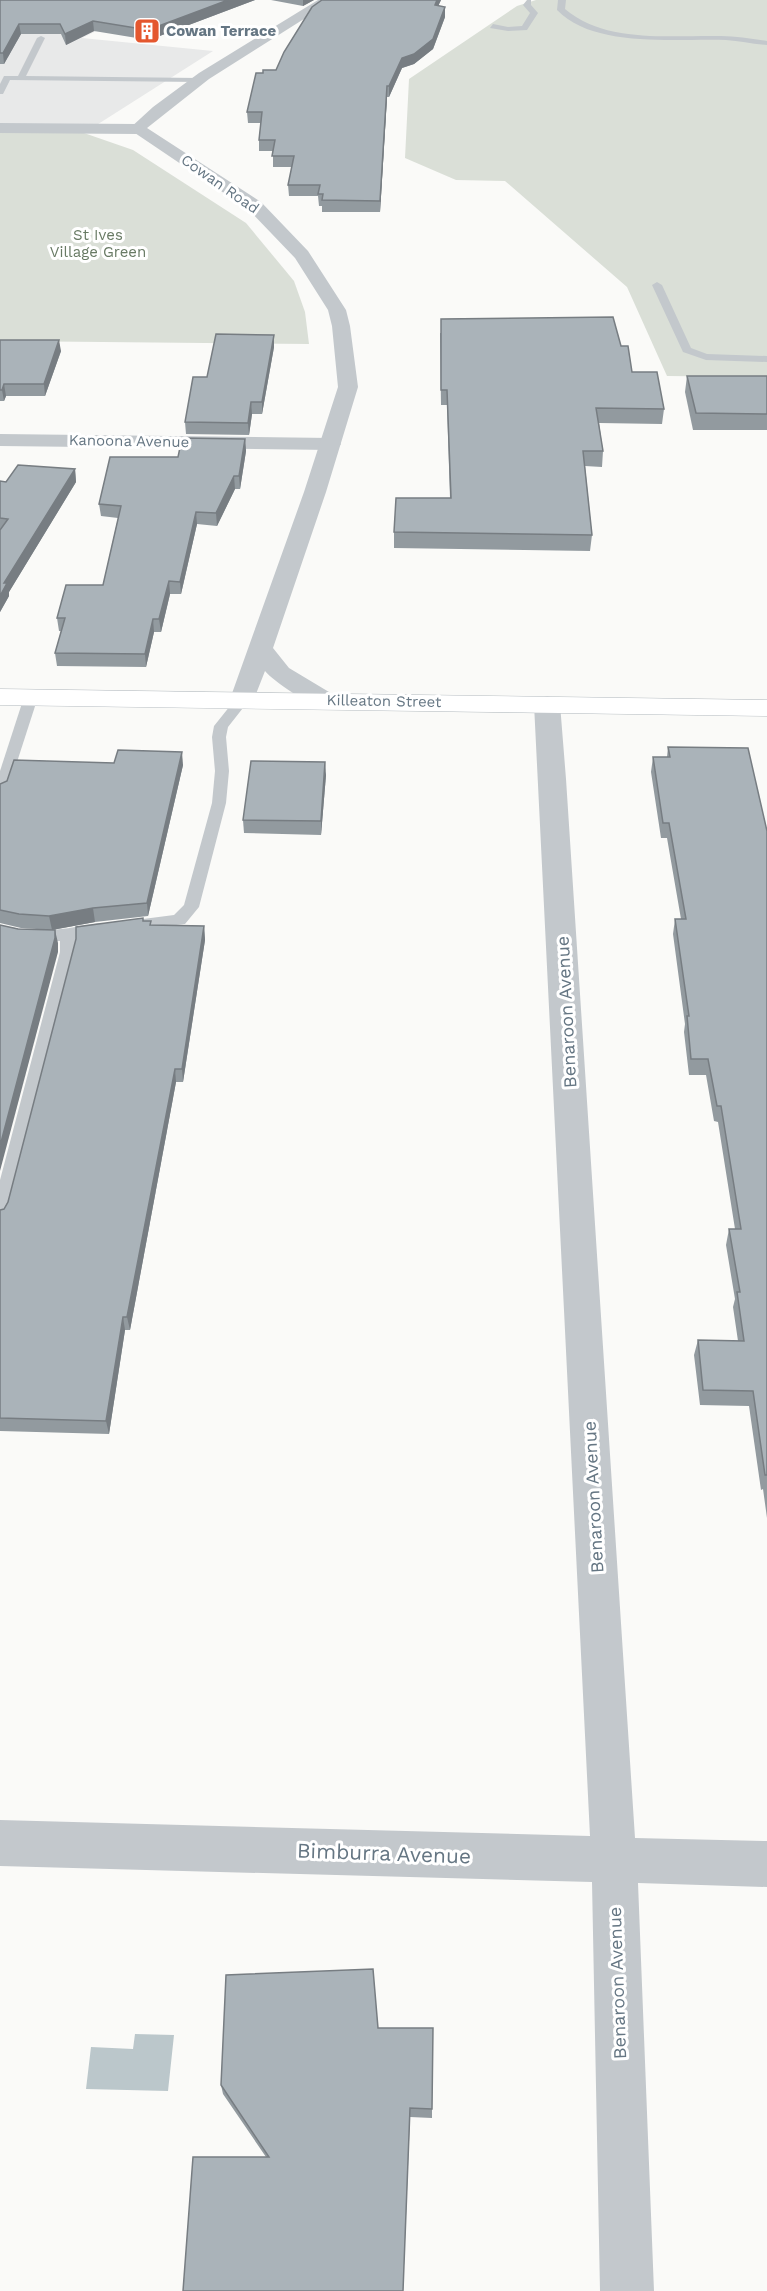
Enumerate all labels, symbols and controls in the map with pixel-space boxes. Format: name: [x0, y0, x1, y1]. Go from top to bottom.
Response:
building icon: Cowan Terrace: [132, 16, 162, 46]
place label: Cowan Terrace: [166, 22, 276, 40]
street label: Cowan Road: [178, 151, 262, 217]
park label: St Ives Village Green: [50, 226, 146, 261]
street label: Kanoona Avenue: [69, 431, 189, 451]
street label: Killeaton Street: [327, 691, 442, 711]
street label: Benaroon Avenue: [552, 935, 580, 1089]
street label: Benaroon Avenue: [579, 1420, 607, 1574]
street label: Bimburra Avenue: [296, 1837, 472, 1869]
street label: Benaroon Avenue: [604, 1907, 630, 2059]

